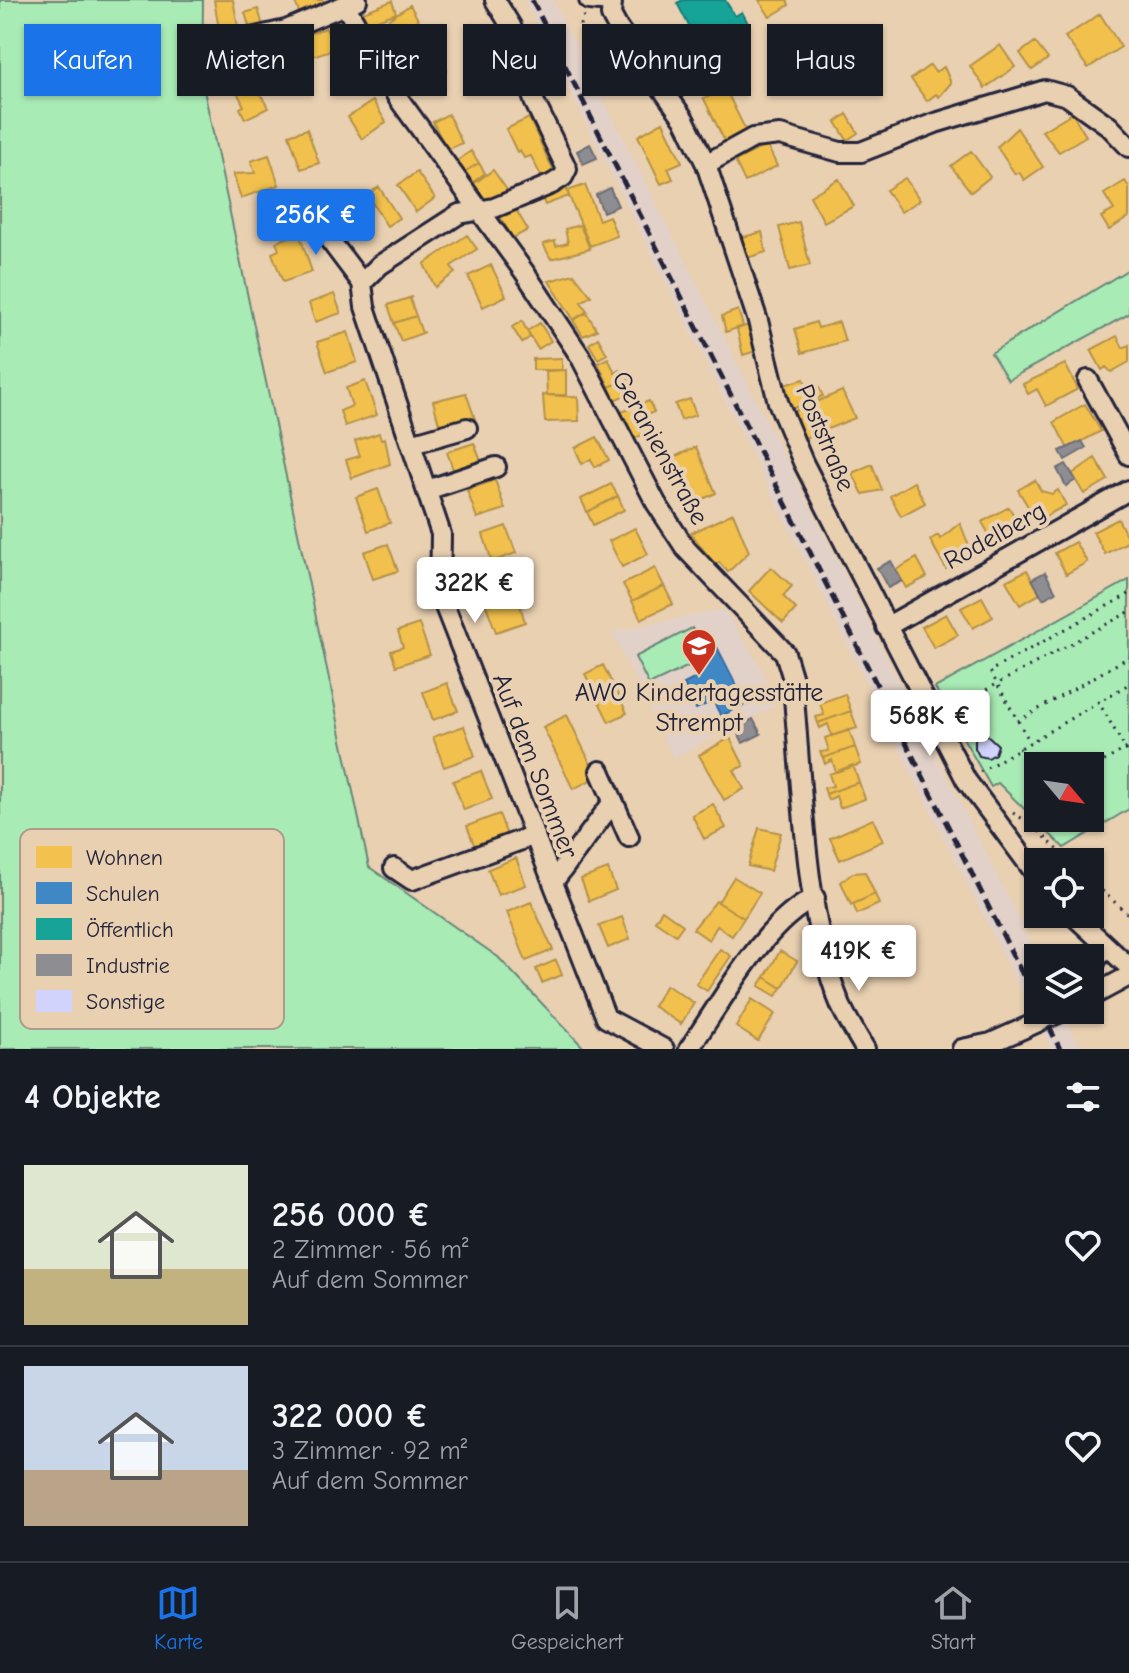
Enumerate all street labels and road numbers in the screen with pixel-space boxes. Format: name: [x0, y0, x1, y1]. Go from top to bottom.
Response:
street label: Geranienstraße: [605, 366, 715, 530]
street label: Poststraße: [789, 380, 861, 496]
street label: Rodelberg: [939, 496, 1051, 576]
street label: Auf dem Sommer: [486, 669, 584, 863]

